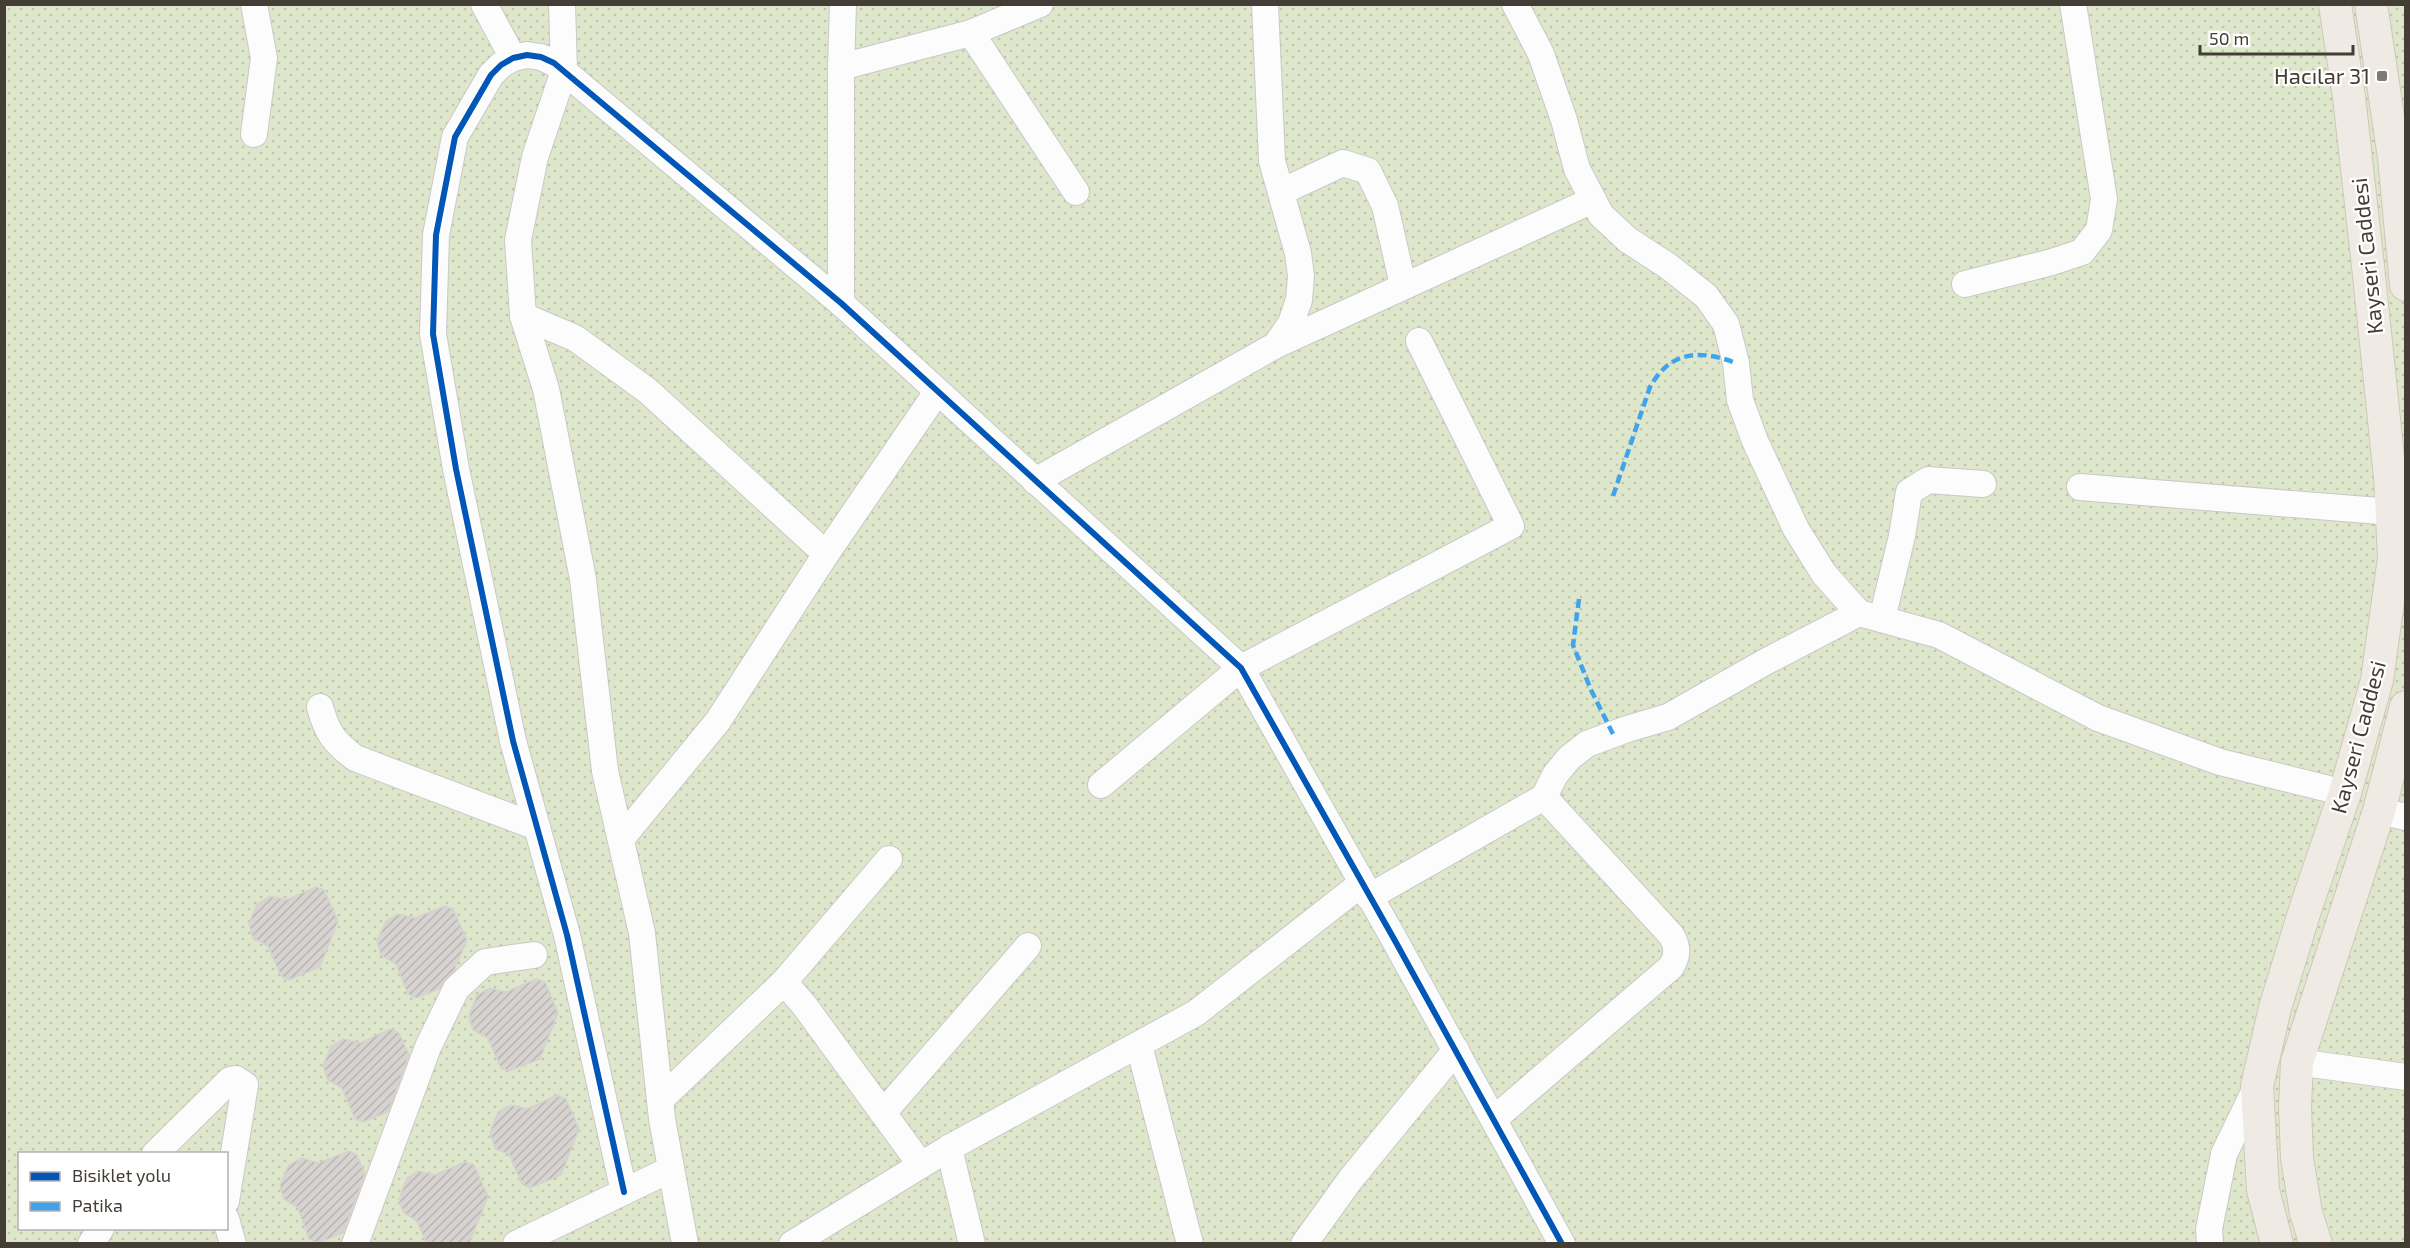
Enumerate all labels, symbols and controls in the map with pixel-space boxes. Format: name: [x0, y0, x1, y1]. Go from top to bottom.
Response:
scale bar: [2200, 18, 2353, 56]
text: 50 m: [2209, 27, 2249, 49]
place label: Hacılar 31: [2274, 62, 2370, 88]
marker: Hacılar 31: [2375, 69, 2389, 83]
street label: Kayseri Caddesi: [2345, 177, 2387, 336]
street label: Kayseri Caddesi: [2324, 657, 2390, 816]
legend: [18, 1152, 228, 1230]
text: Bisiklet yolu: [72, 1164, 171, 1186]
text: Patika: [72, 1194, 123, 1216]

